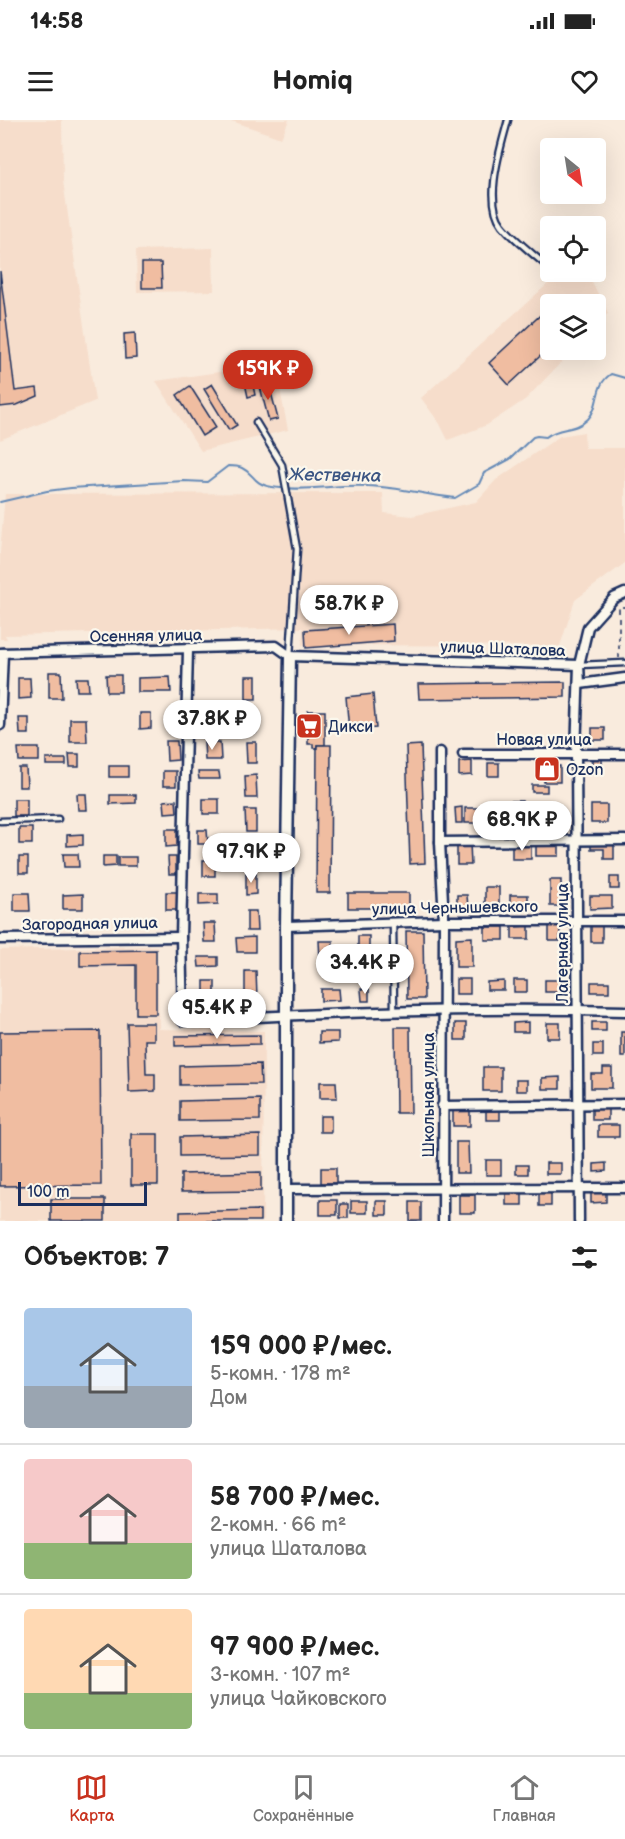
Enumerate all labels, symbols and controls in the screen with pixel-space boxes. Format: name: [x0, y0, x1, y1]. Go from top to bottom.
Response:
text: 14:58: [30, 8, 83, 35]
icon: menu: [24, 65, 57, 98]
text: Homiq: [272, 65, 353, 97]
icon: heart: [568, 65, 601, 98]
north arrow: [540, 138, 606, 204]
map controls: [540, 138, 606, 360]
button: locate: [540, 216, 606, 282]
button: layers: [540, 294, 606, 360]
pin: 159K ₽: [219, 350, 317, 401]
text: 159K ₽: [237, 357, 299, 381]
water label: Жественка: [287, 464, 382, 487]
pin: 58.7K ₽: [294, 585, 404, 636]
text: 58.7K ₽: [314, 592, 384, 616]
street label: Осенняя улица: [89, 626, 203, 647]
street label: улица Шаталова: [440, 638, 566, 661]
pin: 37.8K ₽: [157, 700, 267, 751]
text: 37.8K ₽: [177, 707, 247, 731]
supermarket icon: Дикси: [294, 711, 324, 741]
place label: Дикси: [328, 718, 373, 737]
street label: Новая улица: [496, 731, 592, 750]
shop icon: Ozon: [532, 754, 562, 784]
place label: Ozon: [566, 761, 604, 780]
pin: 68.9K ₽: [467, 801, 577, 852]
text: 68.9K ₽: [487, 808, 557, 832]
pin: 97.9K ₽: [196, 833, 306, 884]
text: 97.9K ₽: [216, 840, 286, 864]
street label: Лагерная улица: [554, 883, 573, 1004]
street label: улица Чернышевского: [372, 898, 538, 919]
street label: Загородная улица: [22, 914, 159, 935]
pin: 34.4K ₽: [310, 944, 420, 995]
text: 34.4K ₽: [330, 951, 400, 975]
pin: 95.4K ₽: [162, 989, 272, 1040]
text: 95.4K ₽: [182, 996, 252, 1020]
street label: Школьная улица: [420, 1032, 439, 1157]
scale bar: [18, 1179, 147, 1206]
text: 100 m: [27, 1183, 70, 1202]
icon: filters: [568, 1241, 601, 1274]
text: Объектов: 7: [24, 1242, 169, 1273]
text: 159 000 ₽/мес.: [210, 1331, 392, 1362]
icon: home: [72, 1332, 144, 1404]
text: 5-комн. · 178 m²: [210, 1362, 351, 1386]
text: Дом: [210, 1386, 248, 1410]
text: 58 700 ₽/мес.: [210, 1482, 380, 1513]
icon: home: [72, 1483, 144, 1555]
text: 2-комн. · 66 m²: [210, 1513, 346, 1537]
text: улица Шаталова: [210, 1537, 367, 1561]
text: 97 900 ₽/мес.: [210, 1632, 380, 1663]
icon: home: [72, 1633, 144, 1705]
text: 3-комн. · 107 m²: [210, 1663, 351, 1687]
text: улица Чайковского: [210, 1687, 387, 1711]
tab: Карта: [69, 1771, 114, 1826]
tab: Сохранённые: [253, 1771, 354, 1826]
tab: Главная: [493, 1771, 556, 1826]

